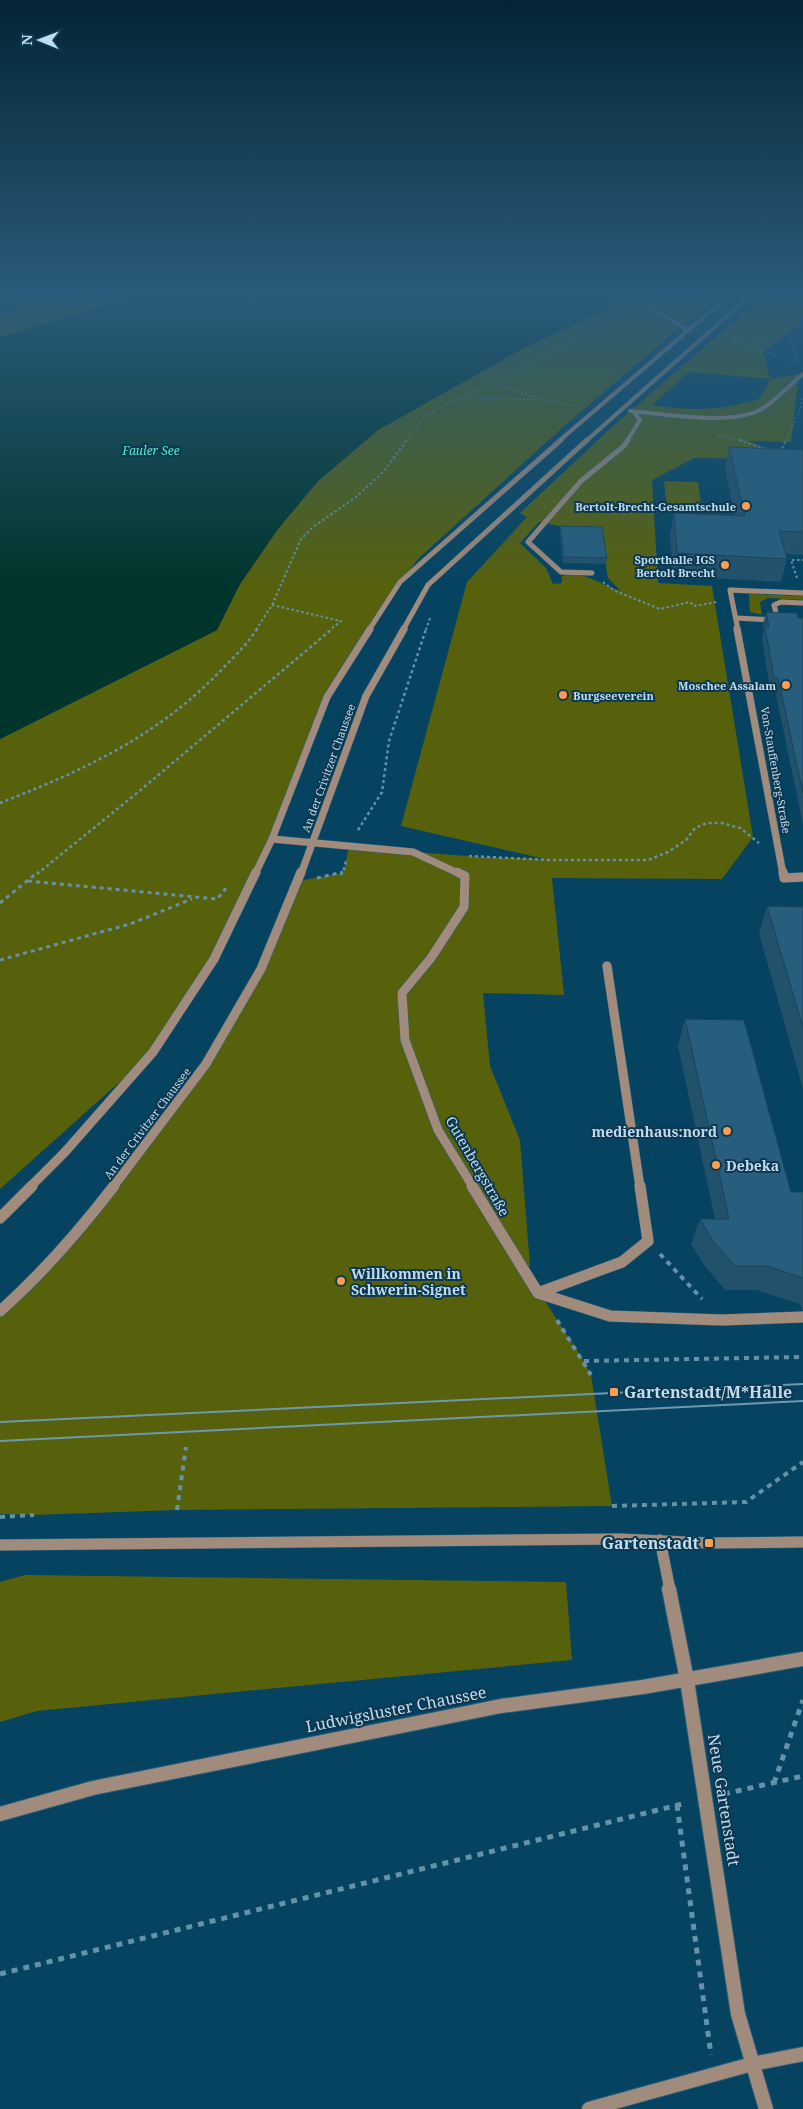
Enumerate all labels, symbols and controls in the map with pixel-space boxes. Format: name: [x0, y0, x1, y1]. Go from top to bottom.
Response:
north arrow: [15, 15, 65, 65]
text: N: [17, 34, 36, 45]
water label: Fauler See: [121, 442, 180, 459]
place label: Bertolt-Brecht-Gesamtschule: [575, 499, 736, 514]
marker: Bertolt-Brecht-Gesamtschule: [740, 500, 752, 512]
place label: Sporthalle IGS Bertolt Brecht: [634, 552, 716, 580]
marker: Sporthalle IGS Bertolt Brecht: [719, 559, 731, 571]
place label: Moschee Assalam: [678, 678, 776, 693]
marker: Moschee Assalam: [780, 679, 792, 691]
place label: Burgseeverein: [573, 688, 654, 703]
marker: Burgseeverein: [557, 689, 569, 701]
street label: An der Crivitzer Chaussee: [298, 702, 358, 834]
street label: Von-Stauffenberg-Straße: [757, 705, 795, 835]
street label: An der Crivitzer Chaussee: [100, 1064, 194, 1182]
street label: Gutenbergstraße: [442, 1113, 514, 1219]
place label: medienhaus:nord: [591, 1122, 717, 1141]
marker: medienhaus:nord: [721, 1125, 733, 1137]
place label: Debeka: [726, 1156, 779, 1175]
marker: Debeka: [710, 1159, 722, 1171]
place label: Willkommen in Schwerin-Signet: [351, 1264, 466, 1299]
marker: Willkommen in Schwerin-Signet: [335, 1275, 347, 1287]
place label: Gartenstadt/M*Halle: [624, 1381, 792, 1403]
marker: Gartenstadt/M*Halle: [608, 1386, 620, 1398]
place label: Gartenstadt: [602, 1532, 700, 1554]
marker: Gartenstadt: [703, 1537, 715, 1549]
street label: Ludwigsluster Chaussee: [304, 1681, 488, 1737]
street label: Neue Gartenstadt: [703, 1732, 745, 1868]

